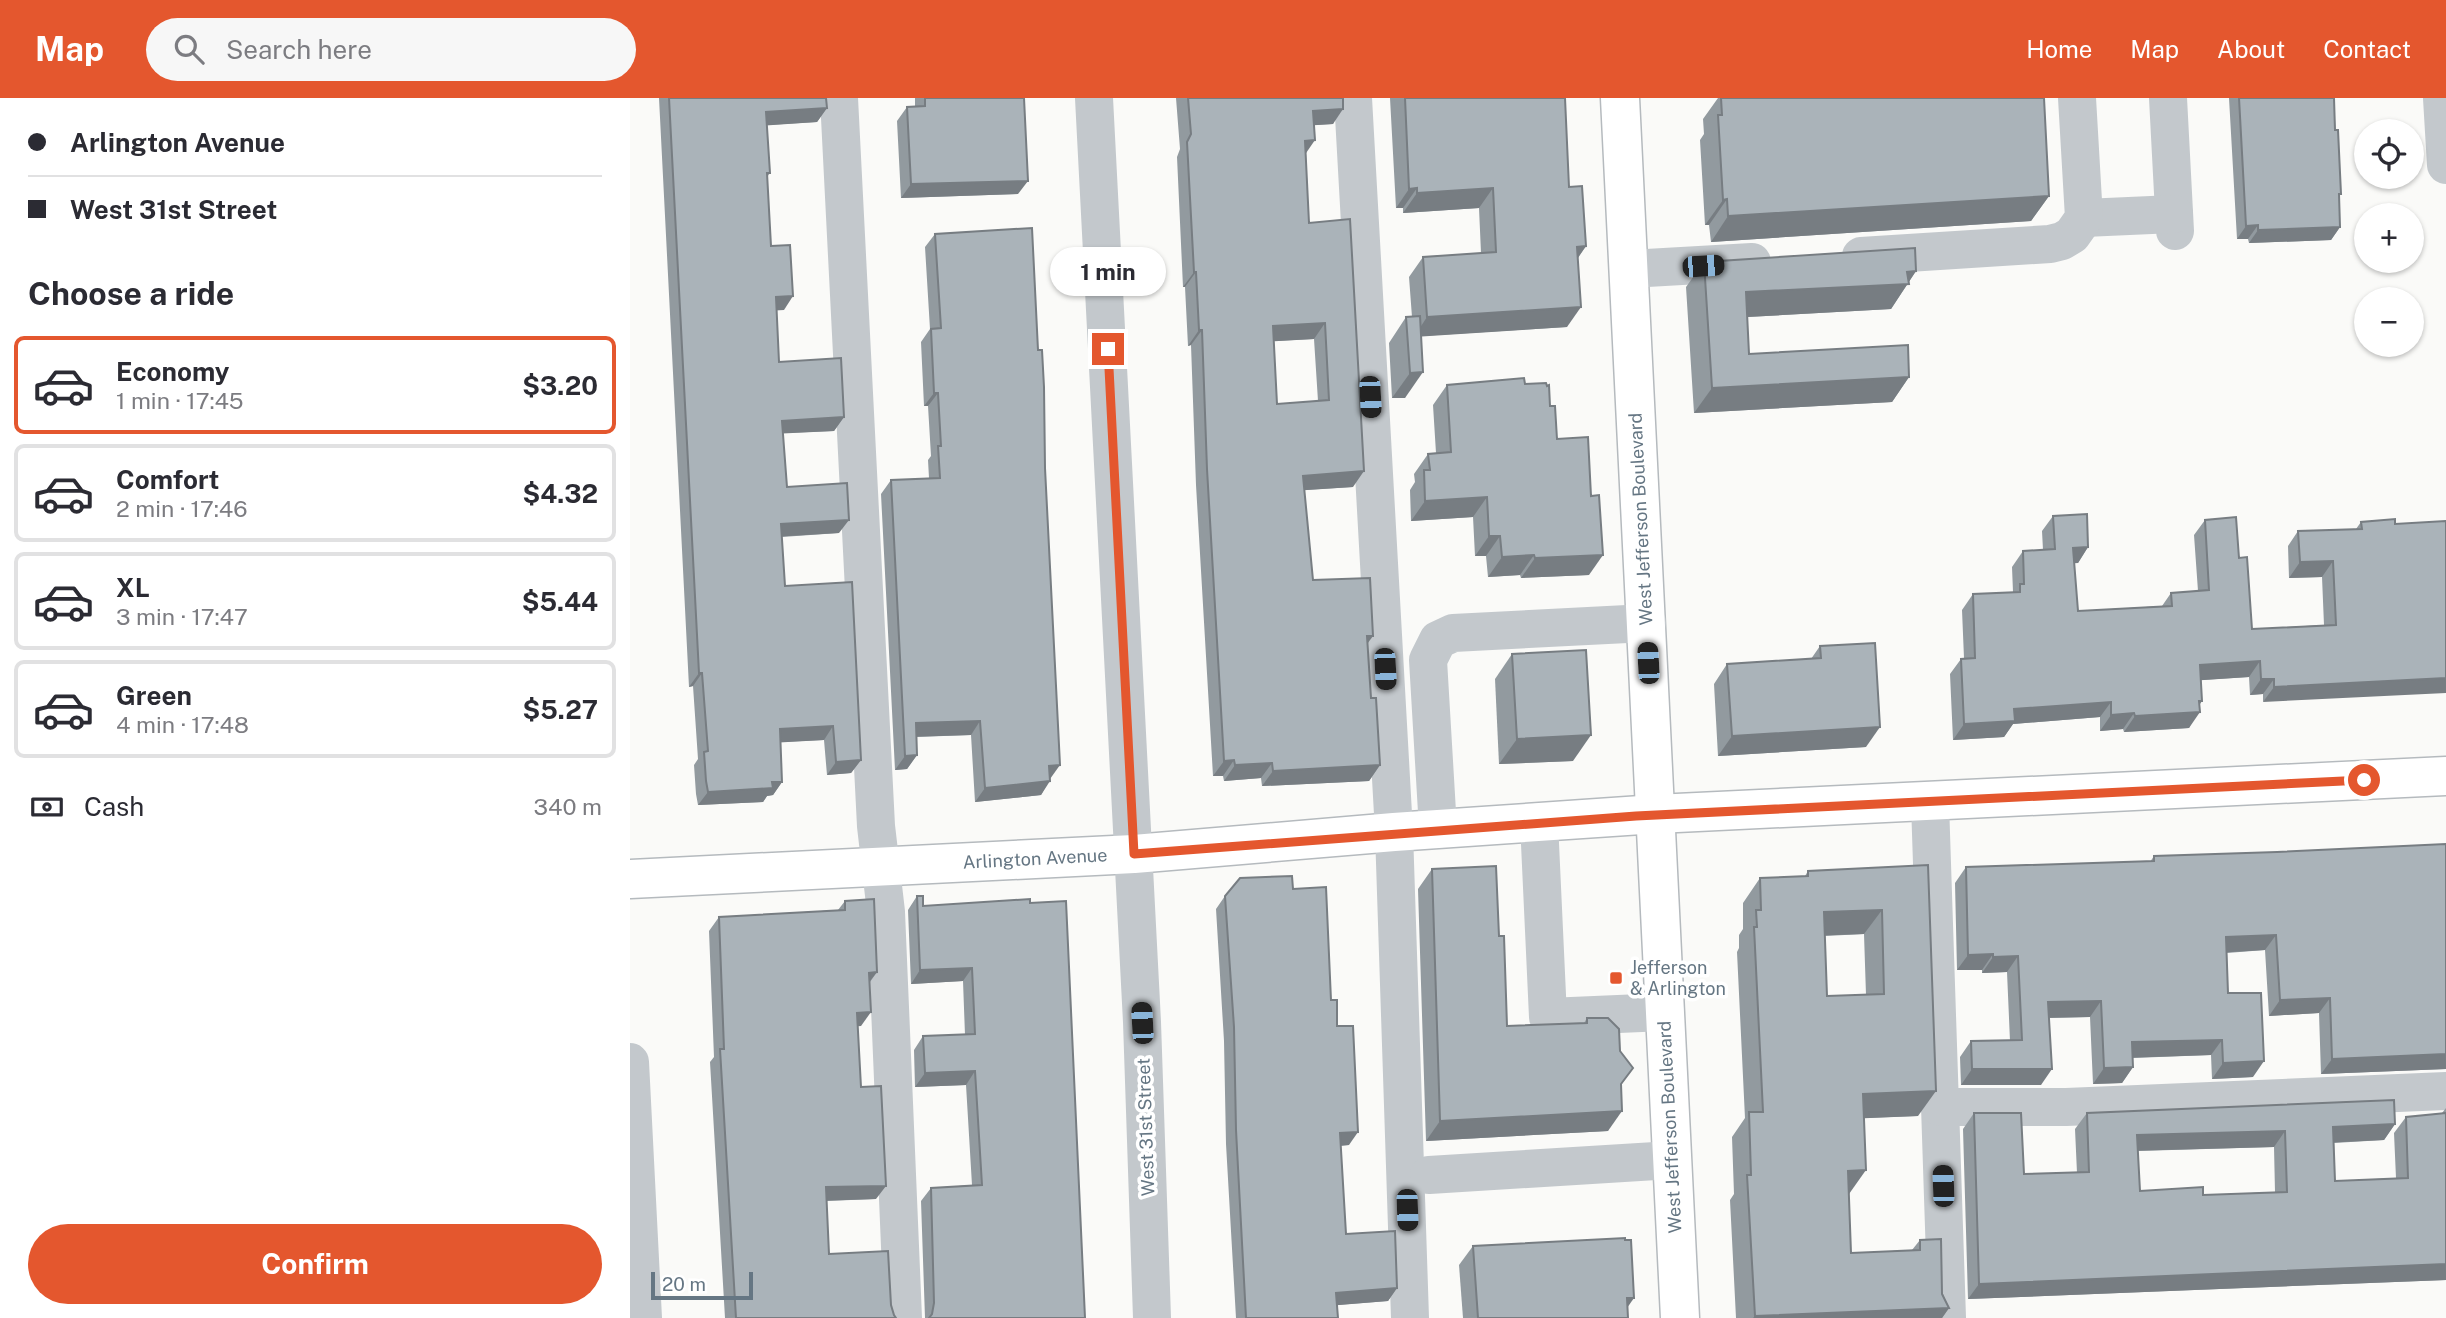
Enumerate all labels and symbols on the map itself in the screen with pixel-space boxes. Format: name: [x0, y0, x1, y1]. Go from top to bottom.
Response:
callout: 1 min: [1050, 247, 1166, 296]
car: [1682, 254, 1725, 278]
route end: [1092, 333, 1124, 365]
car: [1359, 375, 1382, 419]
street label: West Jefferson Boulevard: [1624, 412, 1657, 626]
car: [1637, 641, 1660, 685]
car: [1374, 647, 1397, 691]
route start: [2348, 764, 2380, 796]
street label: Arlington Avenue: [962, 844, 1108, 873]
place label: Jefferson & Arlington: [1630, 957, 1726, 999]
marker: Jefferson & Arlington: [1608, 970, 1624, 986]
car: [1131, 1001, 1154, 1045]
street label: West Jefferson Boulevard: [1653, 1020, 1686, 1234]
street label: West 31st Street: [1133, 1058, 1158, 1196]
car: [1932, 1165, 1955, 1207]
car: [1396, 1189, 1419, 1231]
scale bar: [651, 1269, 752, 1301]

